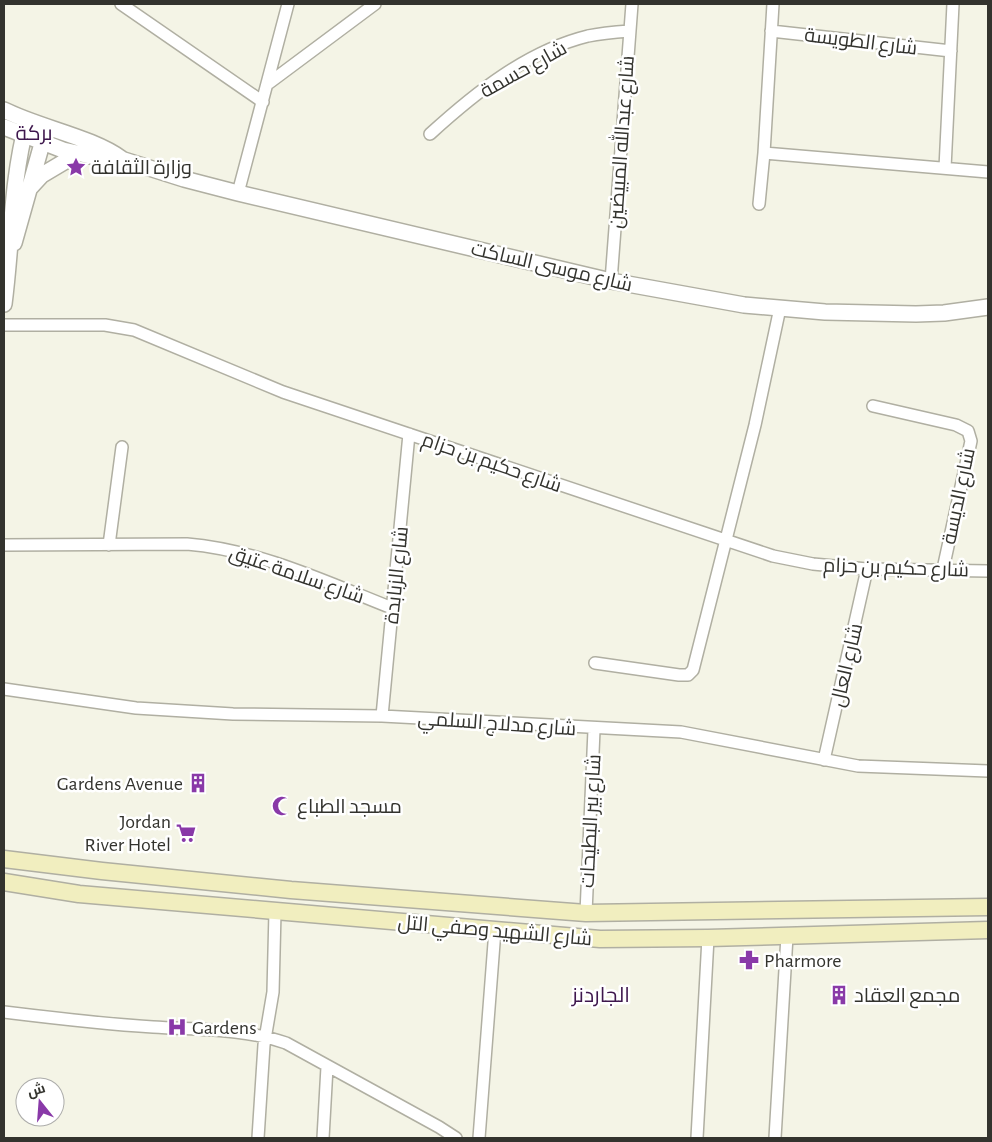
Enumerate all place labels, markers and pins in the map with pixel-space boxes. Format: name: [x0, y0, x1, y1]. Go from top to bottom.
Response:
place icon: وزارة الثقافة: [65, 156, 87, 178]
place label: وزارة الثقافة: [91, 158, 192, 179]
building icon: Gardens Avenue: [187, 772, 209, 794]
place label: Gardens Avenue: [57, 774, 183, 794]
mosque icon: مسجد الطباع: [271, 795, 293, 817]
place label: مسجد الطباع: [297, 797, 402, 820]
place label: Jordan River Hotel: [85, 812, 171, 855]
supermarket icon: Jordan River Hotel: [175, 822, 197, 844]
pharmacy icon: Pharmore: [738, 949, 760, 971]
place label: Pharmore: [764, 951, 842, 971]
building icon: مجمع العقاد: [828, 984, 850, 1006]
place label: مجمع العقاد: [854, 986, 960, 1009]
hospital icon: Gardens: [166, 1016, 188, 1038]
place label: Gardens: [192, 1018, 257, 1038]

